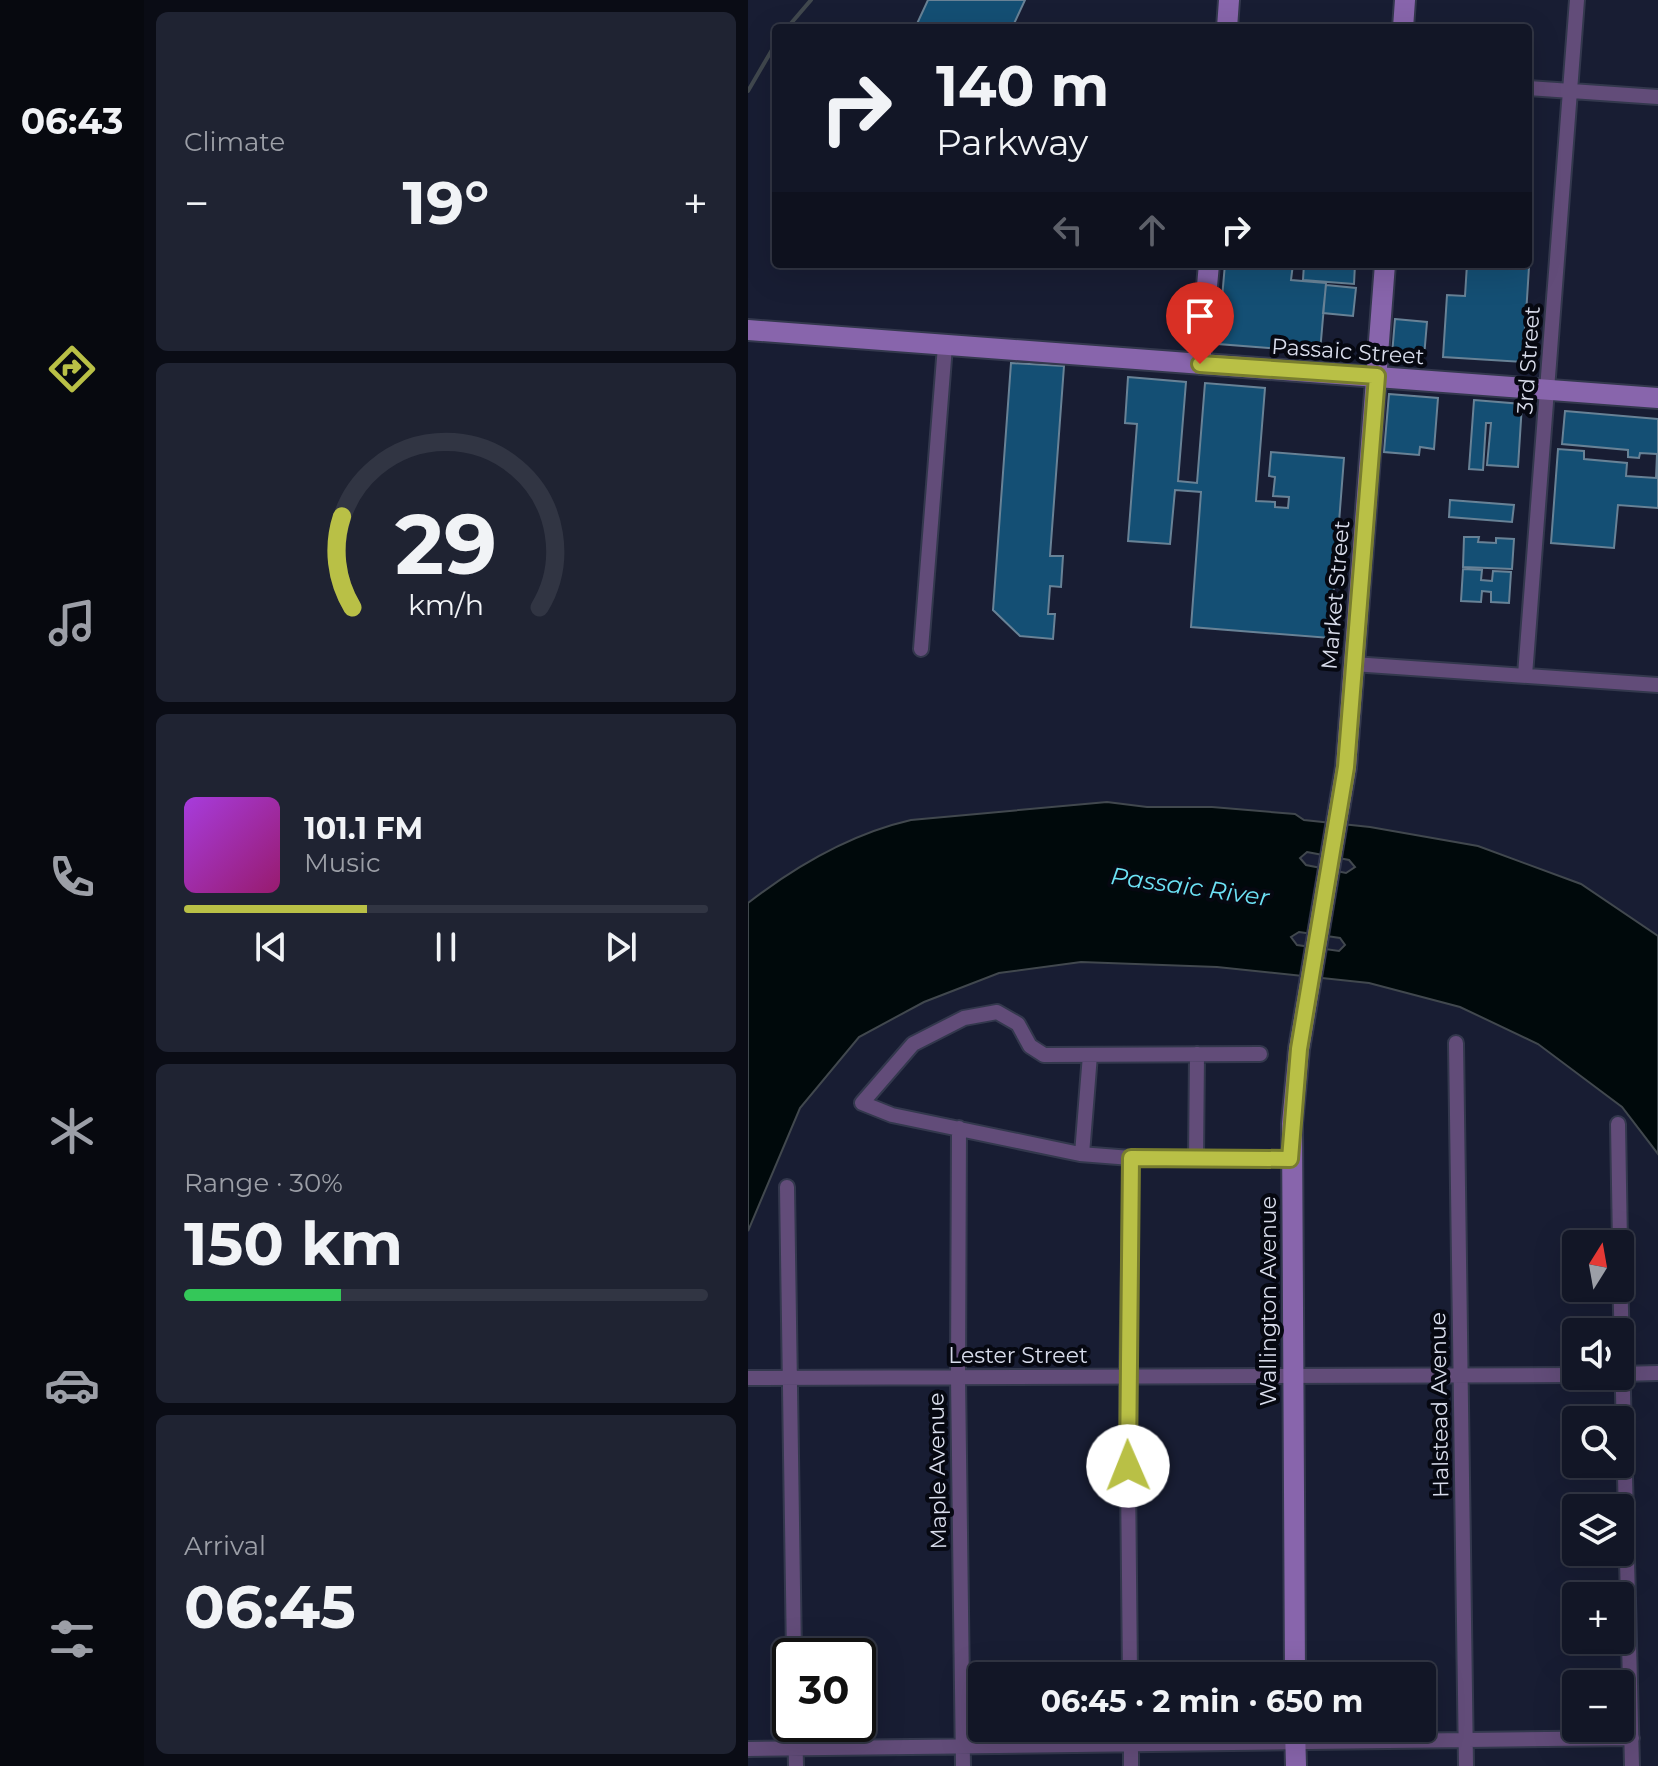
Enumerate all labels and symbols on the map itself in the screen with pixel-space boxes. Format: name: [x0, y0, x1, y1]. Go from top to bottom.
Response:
pin: [1166, 282, 1234, 364]
street label: 3rd Street: [1511, 305, 1546, 415]
street label: Passaic Street: [1270, 333, 1426, 370]
street label: Market Street: [1316, 519, 1355, 671]
water label: Passaic River: [1109, 861, 1273, 912]
street label: Wallington Avenue: [1255, 1196, 1282, 1406]
north arrow: [1562, 1230, 1634, 1302]
street label: Halstead Avenue: [1424, 1312, 1455, 1498]
street label: Lester Street: [948, 1342, 1088, 1369]
street label: Maple Avenue: [923, 1392, 952, 1550]
position arrow: [1086, 1424, 1170, 1508]
speed limit sign: 30: [772, 1638, 876, 1742]

